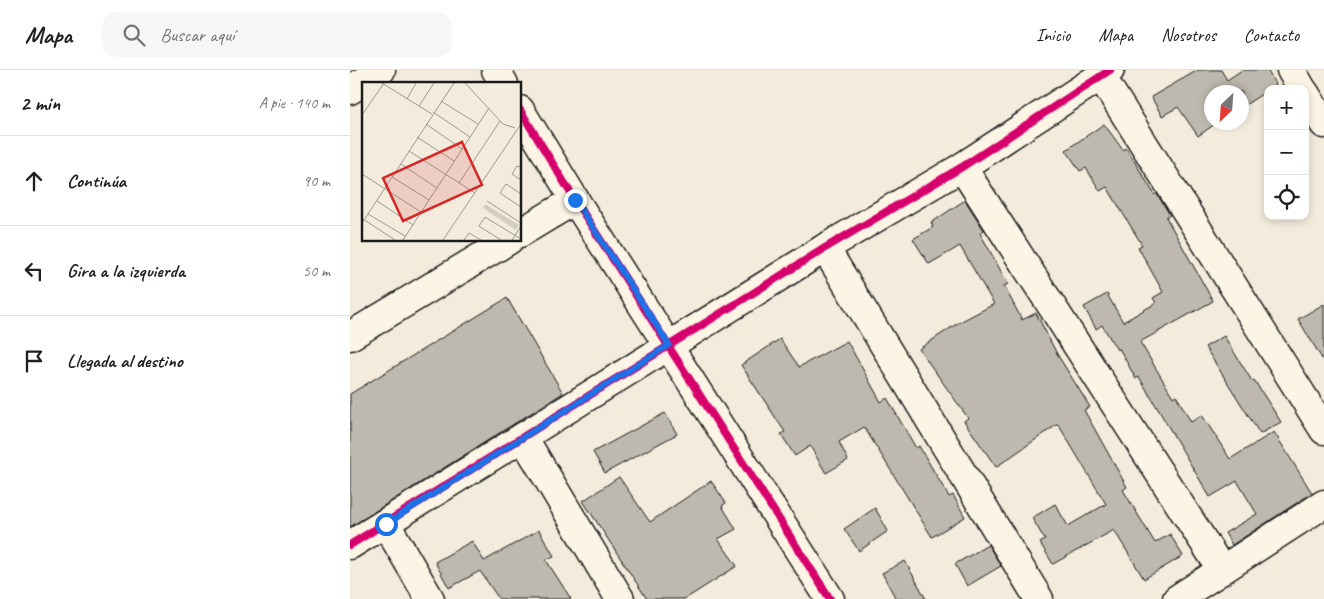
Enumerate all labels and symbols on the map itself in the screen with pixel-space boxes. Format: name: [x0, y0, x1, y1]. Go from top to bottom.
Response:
inset map: [362, 82, 521, 241]
north arrow: [1204, 85, 1249, 130]
route end: [564, 189, 587, 212]
route start: [375, 513, 398, 536]

